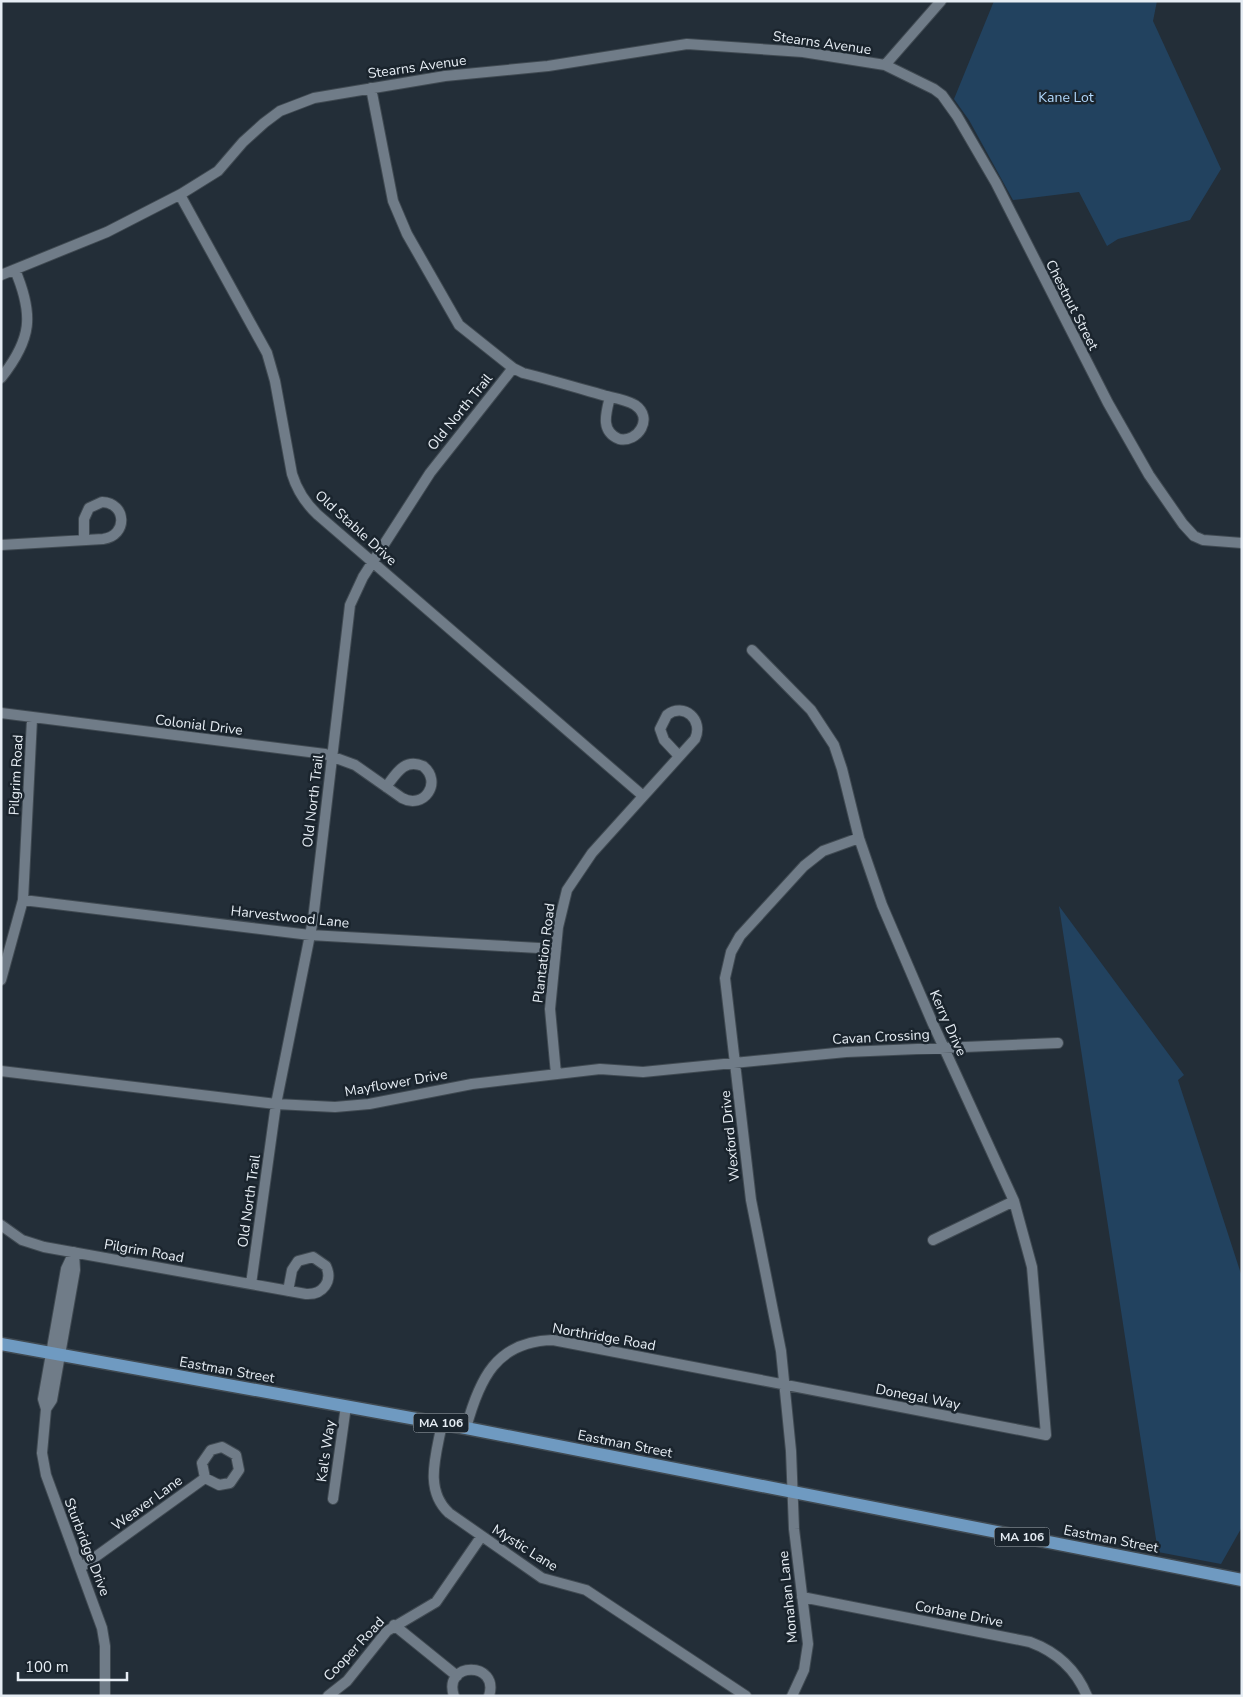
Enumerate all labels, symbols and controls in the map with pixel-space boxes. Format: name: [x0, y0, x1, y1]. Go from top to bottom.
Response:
street label: Stearns Avenue: [772, 27, 872, 59]
street label: Stearns Avenue: [367, 51, 467, 83]
park label: Kane Lot: [1038, 88, 1094, 107]
street label: Chestnut Street: [1041, 257, 1103, 353]
street label: Old North Trail: [423, 369, 497, 454]
street label: Old Stable Drive: [311, 486, 401, 570]
street label: Colonial Drive: [154, 710, 244, 740]
street label: Pilgrim Road: [4, 734, 28, 816]
street label: Old North Trail: [298, 753, 328, 849]
street label: Harvestwood Lane: [230, 901, 350, 933]
street label: Plantation Road: [528, 902, 560, 1004]
street label: Kerry Drive: [925, 987, 971, 1059]
street label: Cavan Crossing: [832, 1025, 930, 1049]
street label: Mayflower Drive: [343, 1065, 449, 1101]
street label: Wexford Drive: [716, 1090, 744, 1182]
street label: Old North Trail: [233, 1152, 265, 1249]
street label: Pilgrim Road: [103, 1235, 185, 1267]
street label: Northridge Road: [551, 1319, 657, 1355]
street label: Eastman Street: [178, 1352, 276, 1388]
street label: Donegal Way: [874, 1379, 963, 1415]
road number: MA 106: [414, 1414, 468, 1432]
street label: Kal's Way: [312, 1418, 340, 1483]
street label: Eastman Street: [576, 1425, 674, 1463]
street label: Weaver Lane: [108, 1471, 186, 1535]
street label: Sturbridge Drive: [60, 1495, 114, 1599]
street label: Mystic Lane: [488, 1520, 562, 1576]
street label: Eastman Street: [1062, 1520, 1160, 1558]
road number: MA 106: [994, 1528, 1050, 1546]
street label: Monahan Lane: [774, 1550, 802, 1644]
street label: Corbane Drive: [913, 1596, 1005, 1632]
street label: Cooper Road: [319, 1613, 389, 1685]
scale bar: [18, 1650, 126, 1682]
text: 100 m: [25, 1657, 69, 1677]

